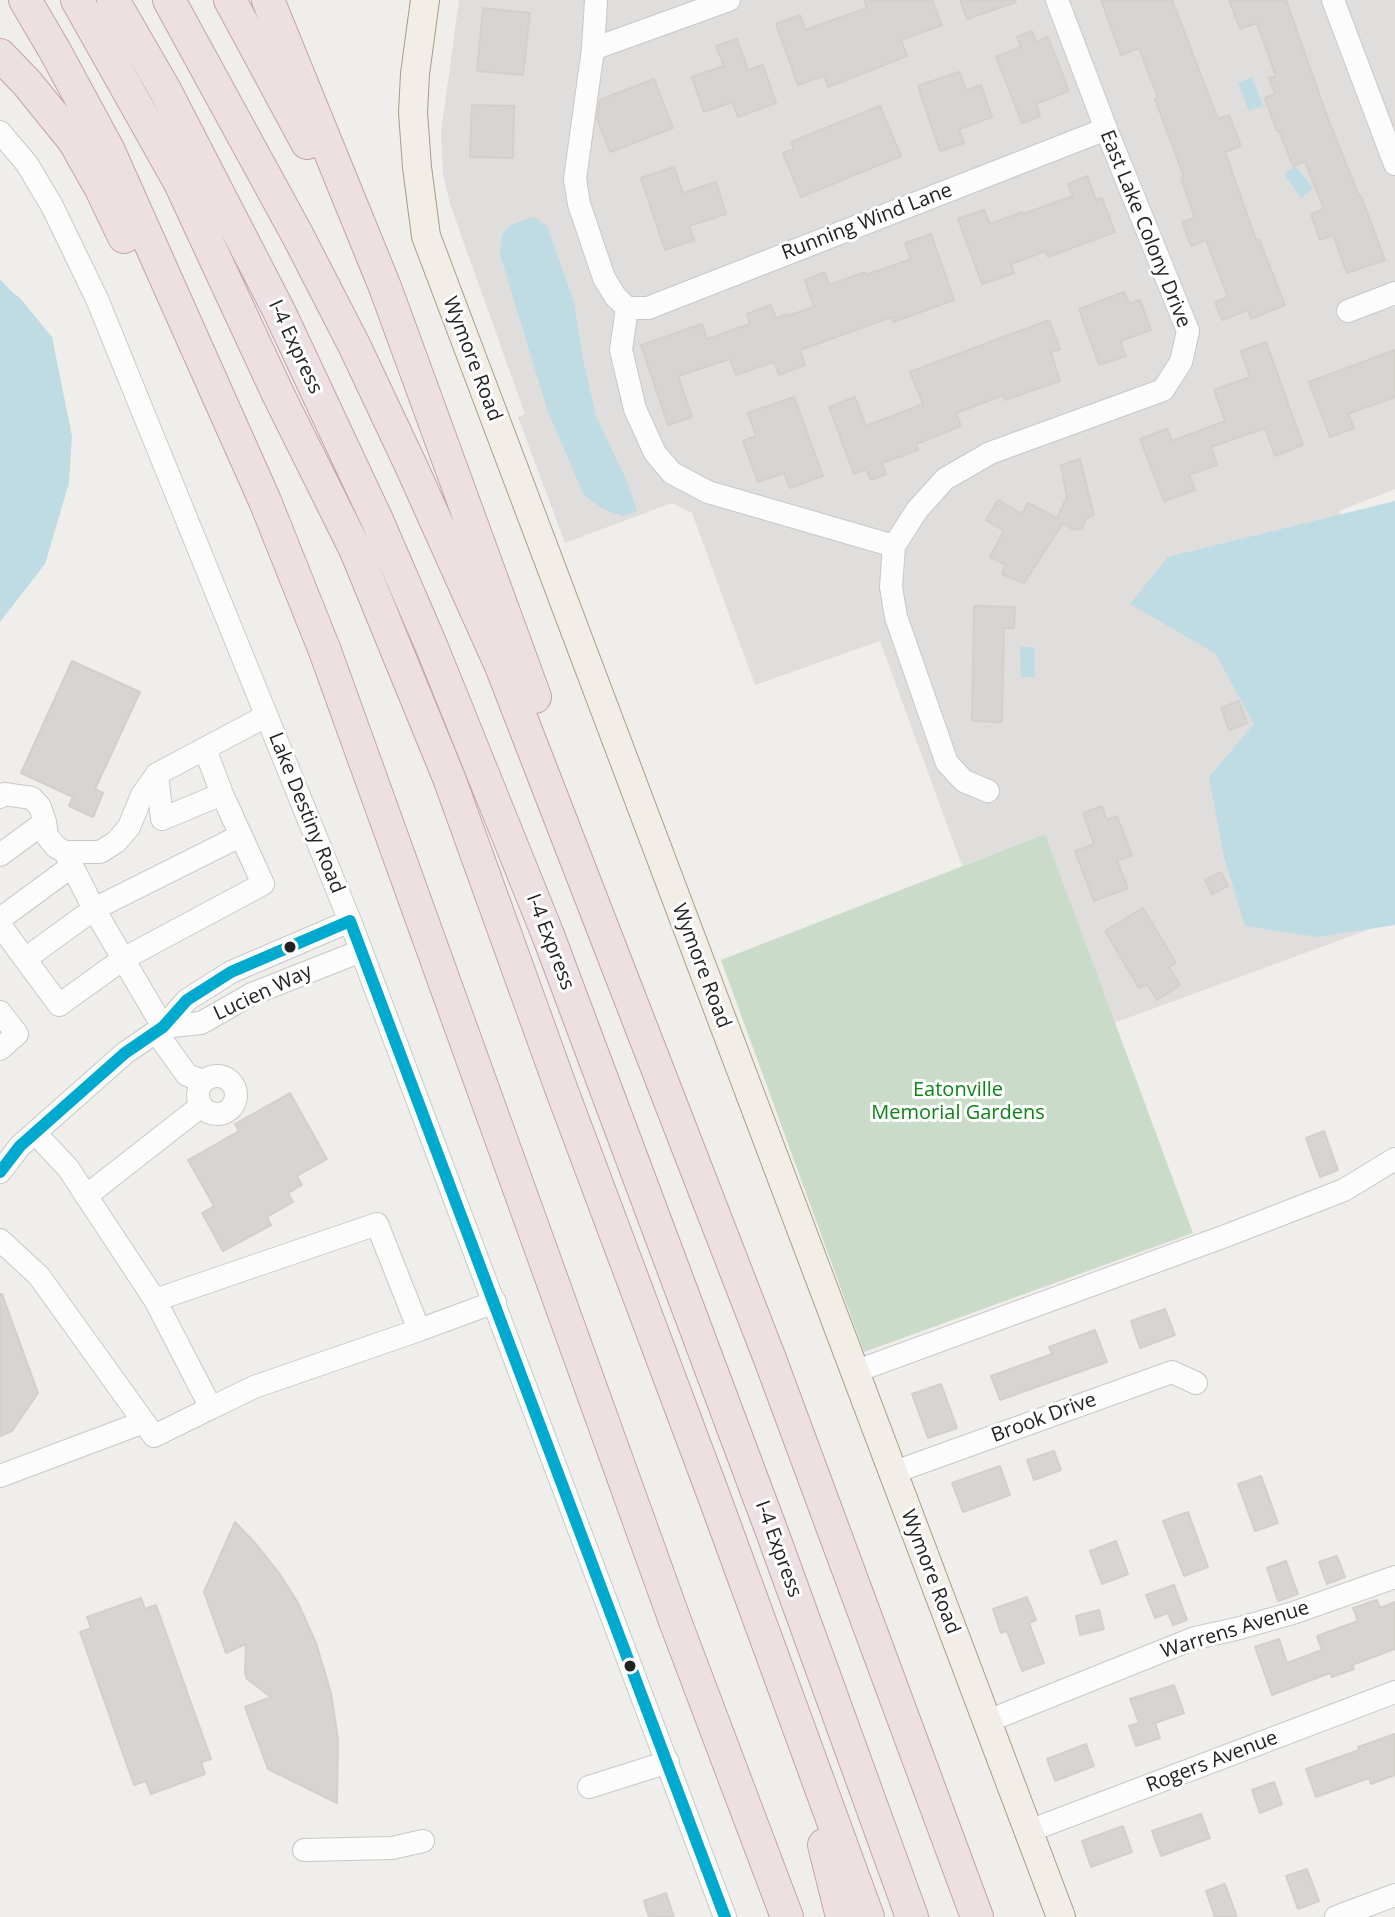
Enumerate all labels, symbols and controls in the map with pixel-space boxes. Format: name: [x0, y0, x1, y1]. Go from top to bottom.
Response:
street label: East Lake Colony Drive: [1094, 127, 1196, 331]
street label: Running Wind Lane: [778, 178, 956, 266]
street label: Wymore Road: [437, 293, 507, 425]
street label: I-4 Express: [263, 296, 327, 398]
street label: Lake Destiny Road: [263, 729, 349, 897]
street label: I-4 Express: [521, 891, 579, 993]
street label: Wymore Road: [666, 900, 736, 1032]
unlabelled marker: [282, 939, 298, 955]
street label: Lucien Way: [210, 960, 316, 1026]
park label: Eatonville Memorial Gardens: [871, 1078, 1045, 1125]
street label: Brook Drive: [988, 1388, 1100, 1448]
street label: I-4 Express: [749, 1497, 807, 1601]
street label: Wymore Road: [895, 1506, 965, 1638]
street label: Warrens Avenue: [1158, 1596, 1312, 1664]
unlabelled marker: [622, 1658, 638, 1674]
street label: Rogers Avenue: [1143, 1726, 1281, 1798]

